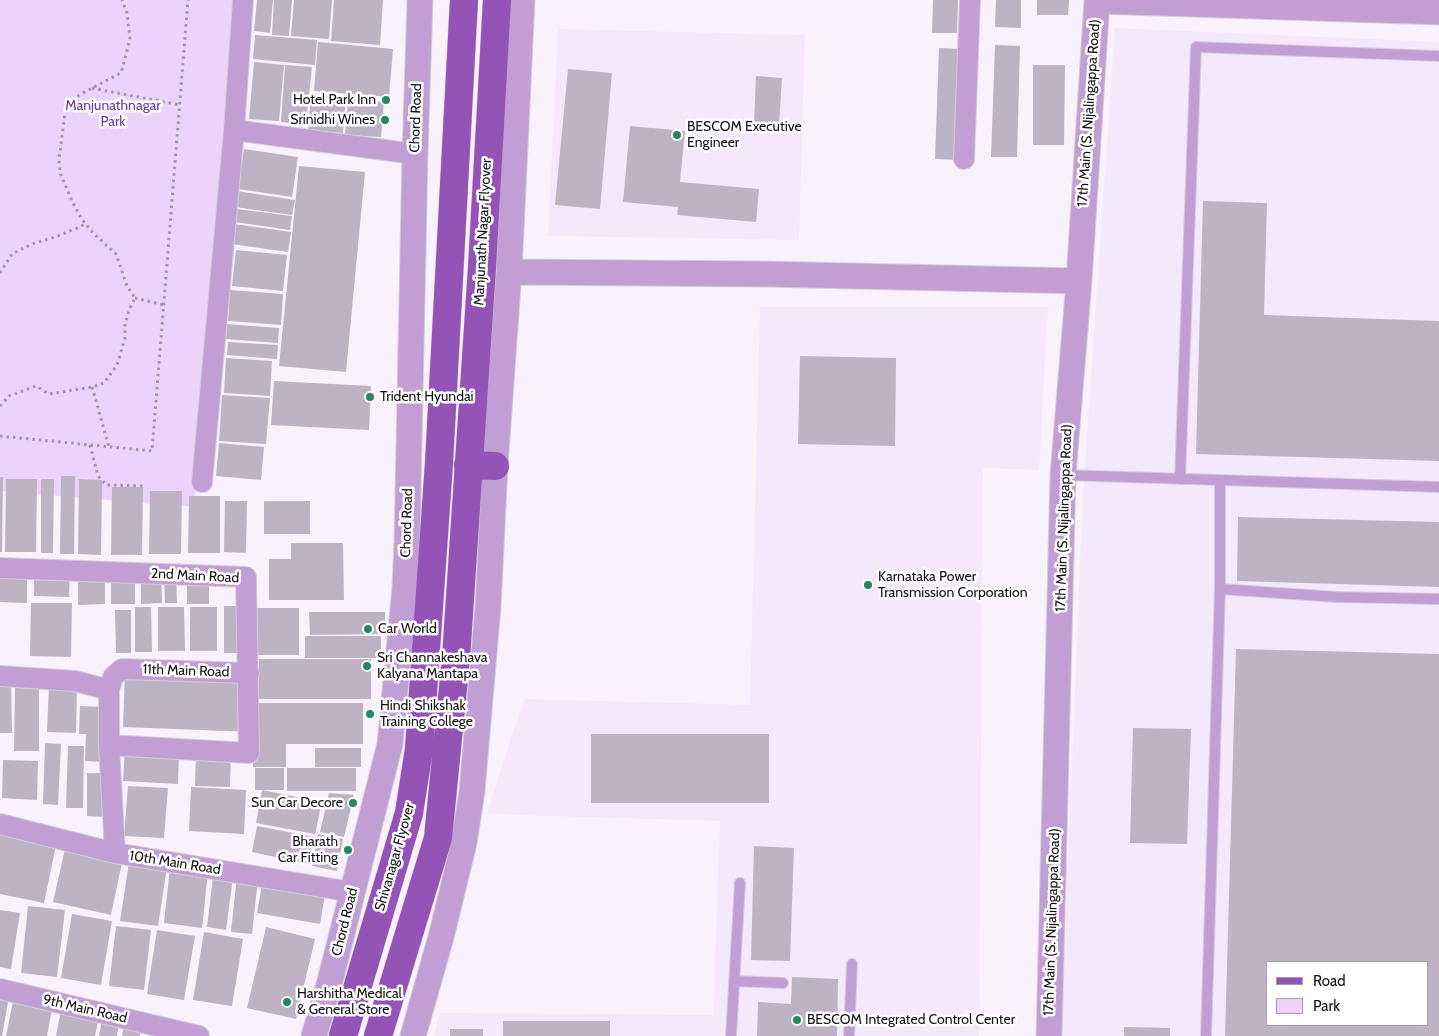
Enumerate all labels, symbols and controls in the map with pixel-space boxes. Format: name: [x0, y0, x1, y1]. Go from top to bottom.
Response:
street label: 17th Main (S. Nijalingappa Road): [1074, 19, 1104, 207]
street label: Chord Road: [406, 83, 426, 153]
place label: Hotel Park Inn: [293, 92, 376, 108]
marker: Hotel Park Inn: [380, 94, 392, 106]
park label: Manjunathnagar Park: [65, 98, 161, 130]
place label: Srinidhi Wines: [290, 112, 375, 128]
marker: Srinidhi Wines: [379, 114, 391, 126]
place label: BESCOM Executive Engineer: [687, 119, 802, 152]
marker: BESCOM Executive Engineer: [671, 129, 683, 141]
street label: Manjunath Nagar Flyover: [471, 158, 495, 306]
place label: Trident Hyundai: [380, 389, 474, 405]
marker: Trident Hyundai: [364, 391, 376, 403]
street label: 17th Main (S. Nijalingappa Road): [1052, 424, 1076, 612]
street label: Chord Road: [397, 488, 417, 558]
street label: 2nd Main Road: [150, 565, 240, 587]
place label: Karnataka Power Transmission Corporation: [878, 569, 1028, 602]
marker: Karnataka Power Transmission Corporation: [862, 579, 874, 591]
place label: Car World: [378, 621, 437, 637]
marker: Car World: [362, 623, 374, 635]
place label: Sri Channakeshava Kalyana Mantapa: [377, 650, 487, 682]
marker: Sri Channakeshava Kalyana Mantapa: [361, 660, 373, 672]
street label: 11th Main Road: [142, 661, 230, 681]
place label: Hindi Shikshak Training College: [380, 698, 473, 730]
marker: Hindi Shikshak Training College: [364, 708, 376, 720]
place label: Sun Car Decore: [251, 795, 343, 811]
marker: Sun Car Decore: [347, 797, 359, 809]
street label: Shivanagar Flyover: [372, 801, 418, 913]
street label: 17th Main (S. Nijalingappa Road): [1040, 828, 1064, 1016]
place label: Bharath Car Fitting: [278, 834, 338, 866]
marker: Bharath Car Fitting: [342, 844, 354, 856]
street label: 10th Main Road: [128, 847, 222, 879]
street label: Chord Road: [328, 886, 362, 958]
legend: [1266, 961, 1429, 1026]
text: Road: [1313, 972, 1346, 990]
place label: Harshitha Medical & General Store: [297, 986, 402, 1019]
street label: 9th Main Road: [41, 991, 129, 1027]
marker: Harshitha Medical & General Store: [281, 996, 293, 1008]
text: Park: [1313, 997, 1340, 1015]
place label: BESCOM Integrated Control Center: [807, 1012, 1015, 1028]
marker: BESCOM Integrated Control Center: [791, 1014, 803, 1026]

